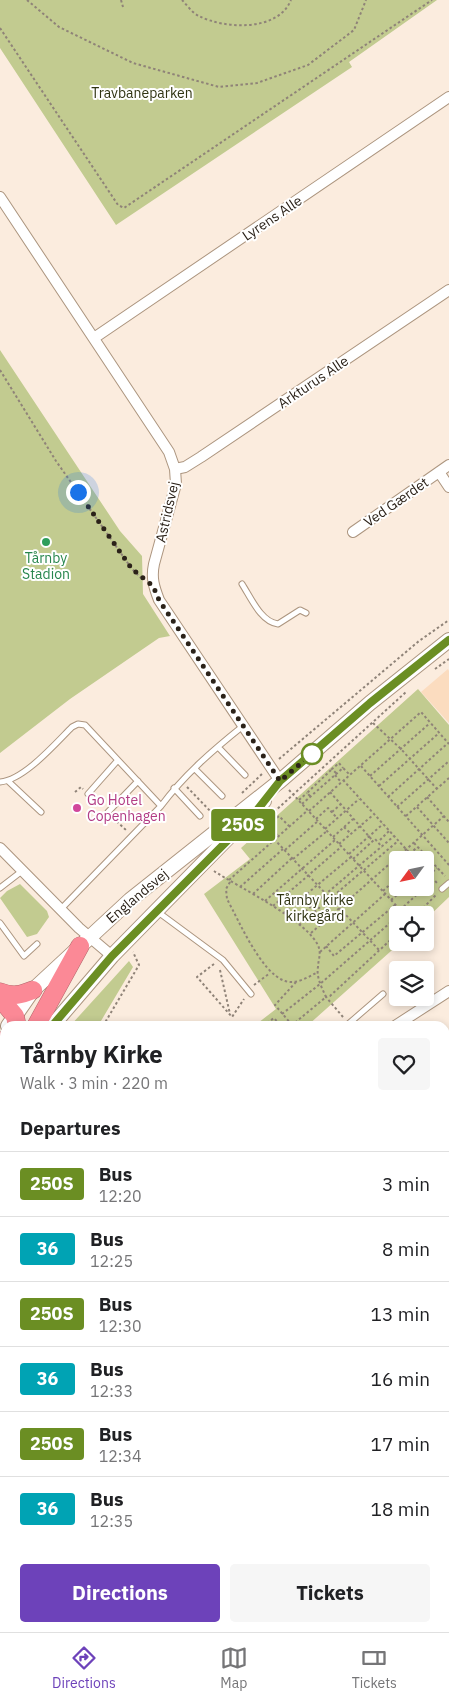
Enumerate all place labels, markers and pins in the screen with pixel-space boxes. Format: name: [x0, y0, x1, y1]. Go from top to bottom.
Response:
marker: Tårnby Stadion: [40, 536, 52, 548]
place label: Tårnby Stadion: [22, 549, 70, 583]
unlabelled marker: [301, 743, 323, 765]
place label: Go Hotel Copenhagen: [87, 791, 166, 825]
marker: Go Hotel Copenhagen: [71, 802, 83, 814]

